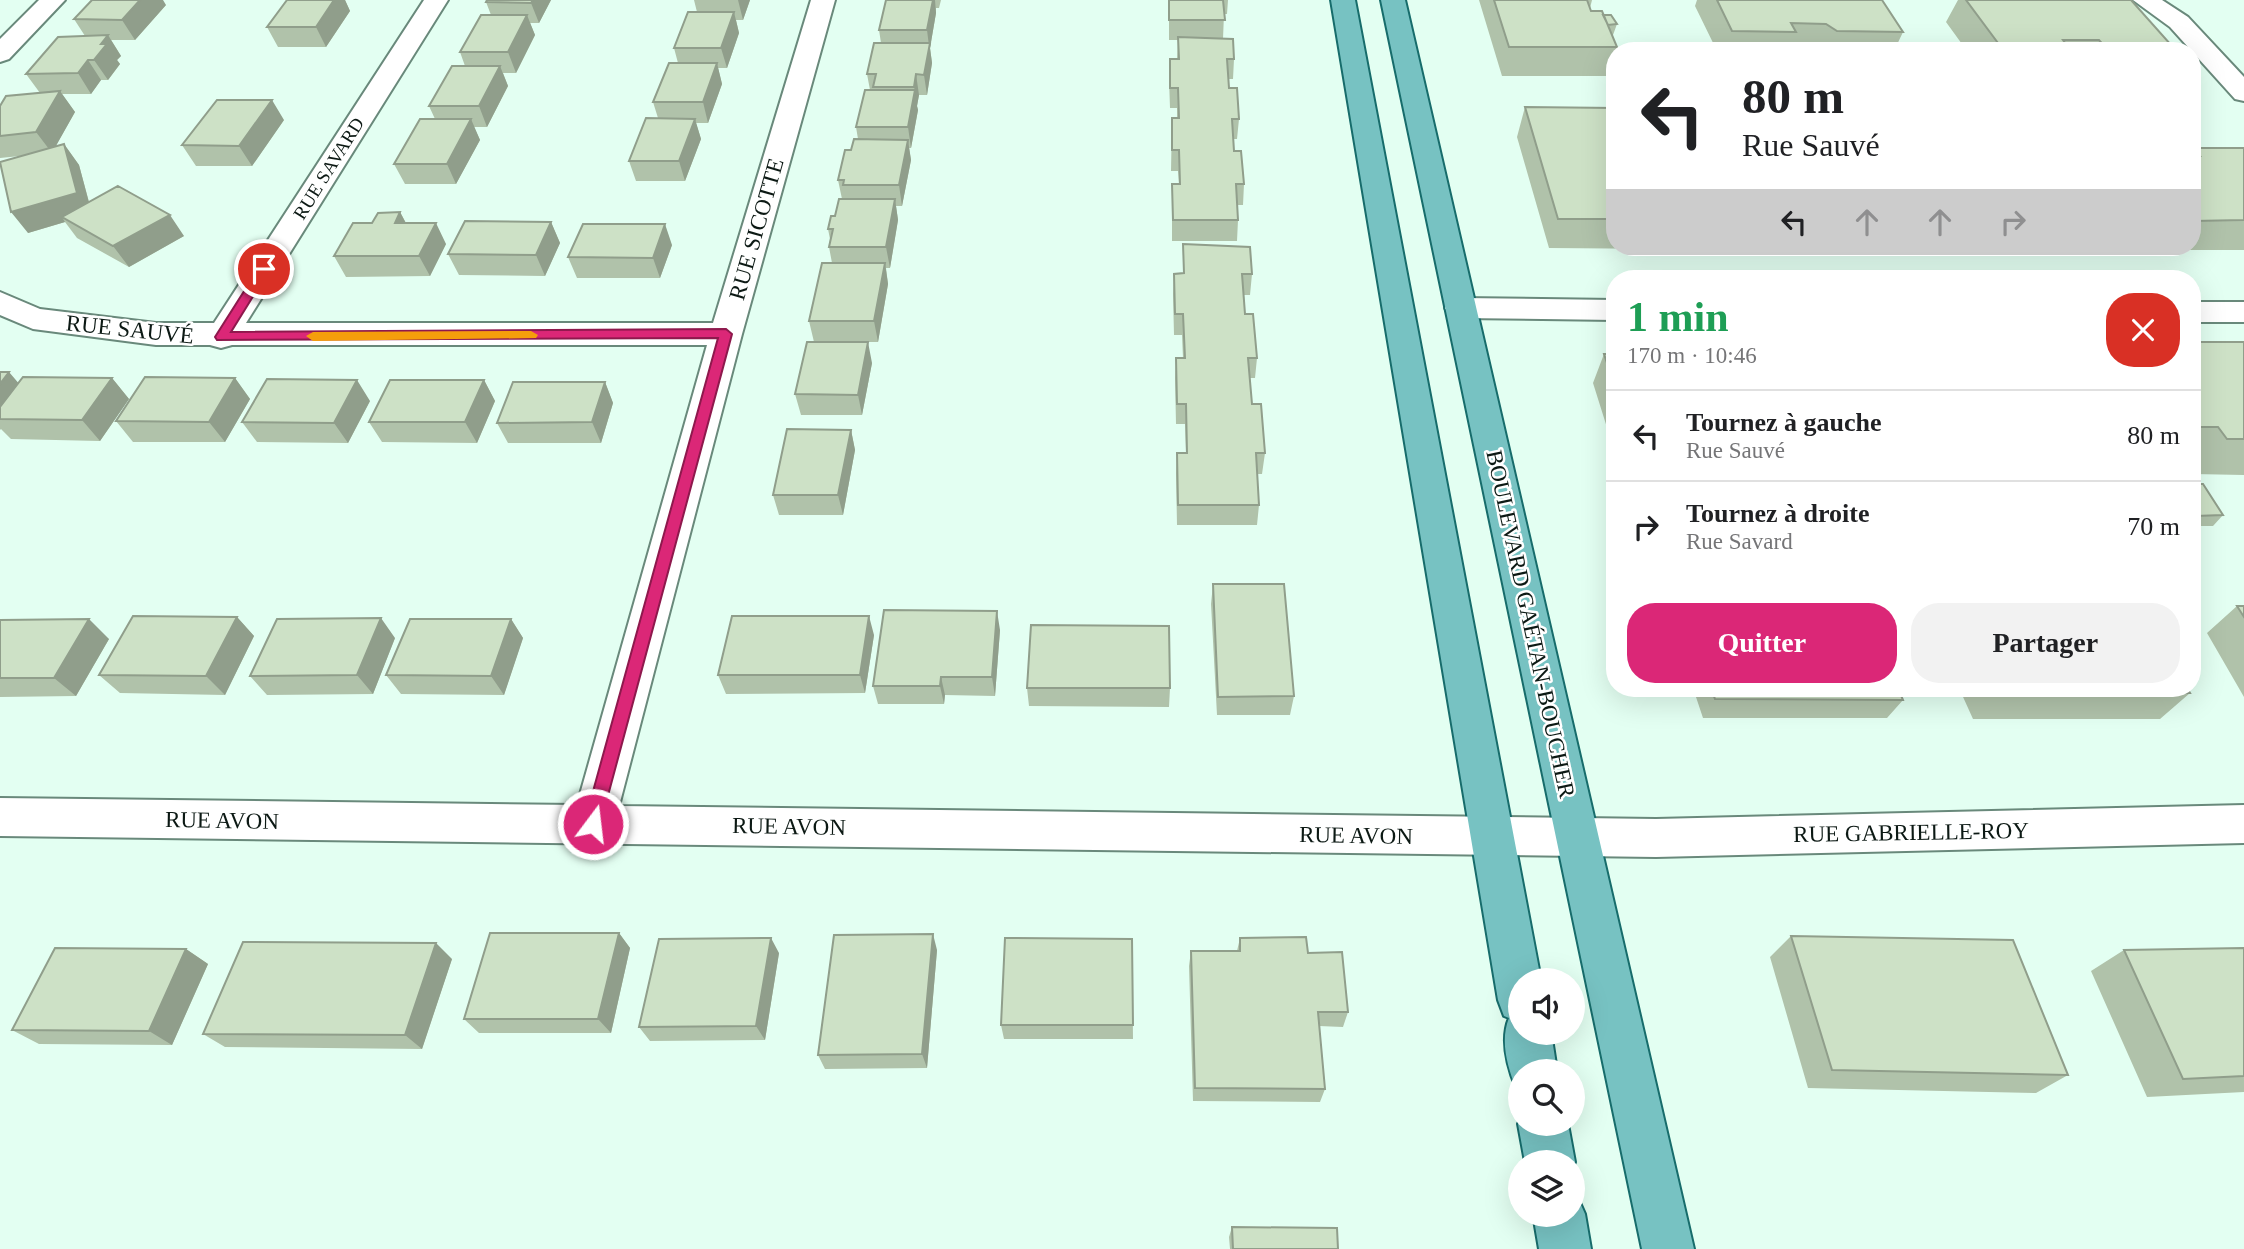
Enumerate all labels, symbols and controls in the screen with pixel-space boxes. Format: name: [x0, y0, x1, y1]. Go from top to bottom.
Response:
text: 80 m: [1742, 69, 1844, 124]
icon: left: [1627, 70, 1718, 161]
street label: RUE SAVARD: [289, 114, 368, 223]
text: Rue Sauvé: [1742, 127, 1880, 163]
street label: RUE SICOTTE: [724, 155, 789, 303]
icon: left: [1775, 203, 1813, 241]
icon: ahead: [1848, 203, 1886, 241]
icon: ahead: [1921, 203, 1959, 241]
icon: right: [1994, 203, 2032, 241]
pin: [234, 239, 294, 299]
icon: arrive: [245, 250, 283, 288]
button: close: [2106, 293, 2180, 367]
text: 1 min: [1627, 294, 1729, 340]
street label: RUE SAUVÉ: [65, 310, 195, 349]
text: 170 m · 10:46: [1627, 343, 1757, 368]
text: Tournez à gauche: [1686, 408, 1882, 437]
icon: left: [1627, 417, 1665, 455]
text: 80 m: [2127, 421, 2180, 450]
text: Rue Sauvé: [1686, 438, 1785, 463]
street label: BOULEVARD GAÉTAN-BOUCHER: [1481, 448, 1580, 801]
text: Tournez à droite: [1686, 499, 1869, 528]
icon: right: [1627, 508, 1665, 546]
text: 70 m: [2127, 512, 2180, 541]
text: Rue Savard: [1686, 529, 1793, 554]
button: Quitter: [1627, 603, 1897, 683]
button: Partager: [1911, 603, 2180, 683]
position arrow: [556, 787, 630, 861]
street label: RUE AVON: [165, 807, 280, 834]
street label: RUE AVON: [732, 813, 847, 840]
street label: RUE GABRIELLE-ROY: [1793, 818, 2029, 847]
street label: RUE AVON: [1299, 822, 1414, 849]
map controls: [1508, 968, 1585, 1227]
button: sound: [1508, 968, 1585, 1045]
button: search: [1508, 1059, 1585, 1136]
button: layers: [1508, 1150, 1585, 1227]

